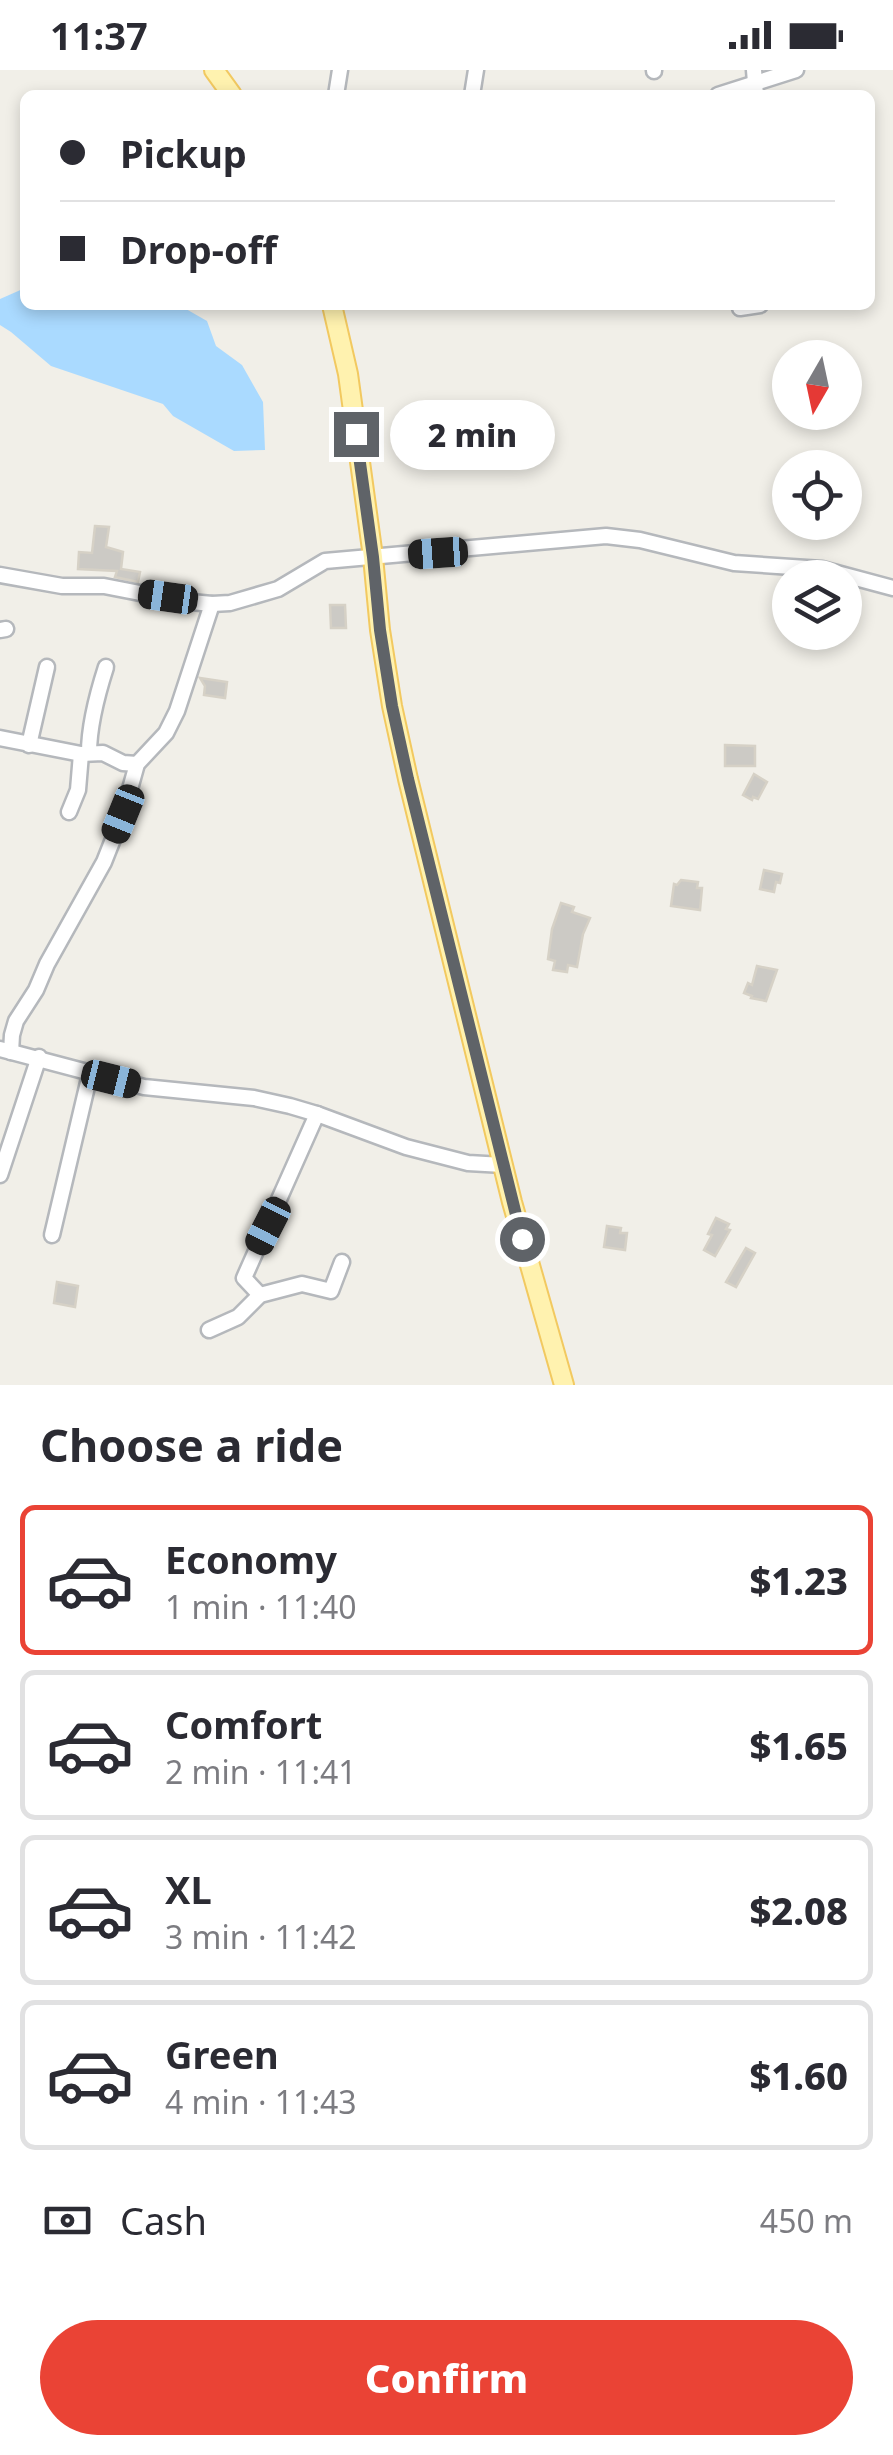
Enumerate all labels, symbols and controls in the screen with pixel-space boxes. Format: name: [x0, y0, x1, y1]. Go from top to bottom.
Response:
text: 11:37: [50, 9, 148, 61]
text: Pickup: [120, 127, 247, 179]
text: Drop-off: [120, 223, 277, 275]
north arrow: [772, 340, 862, 430]
map controls: [772, 340, 862, 650]
callout: 2 min: [391, 399, 556, 469]
route end: [334, 412, 379, 457]
text: 2 min: [428, 413, 517, 456]
button: locate: [772, 450, 862, 540]
car: [407, 536, 469, 570]
button: layers: [772, 560, 862, 650]
car: [136, 578, 200, 616]
car: [98, 781, 148, 847]
car: [78, 1057, 144, 1101]
car: [241, 1192, 295, 1260]
route start: [500, 1217, 545, 1262]
text: Choose a ride: [40, 1414, 343, 1475]
text: Economy: [165, 1533, 337, 1585]
icon: car: [45, 1535, 135, 1625]
text: $1.23: [749, 1554, 848, 1606]
text: 1 min · 11:40: [165, 1585, 357, 1628]
text: Comfort: [165, 1698, 322, 1750]
icon: car: [45, 1700, 135, 1790]
text: $1.65: [749, 1719, 848, 1771]
text: 2 min · 11:41: [165, 1750, 357, 1793]
text: XL: [165, 1863, 212, 1915]
icon: car: [45, 1865, 135, 1955]
text: $2.08: [749, 1884, 848, 1936]
text: 3 min · 11:42: [165, 1915, 357, 1958]
text: Green: [165, 2028, 279, 2080]
icon: car: [45, 2030, 135, 2120]
text: $1.60: [749, 2049, 848, 2101]
text: 4 min · 11:43: [165, 2080, 357, 2123]
icon: cash: [40, 2193, 95, 2248]
text: Cash: [120, 2194, 207, 2246]
text: 450 m: [760, 2199, 853, 2242]
button: Confirm: [40, 2320, 853, 2435]

